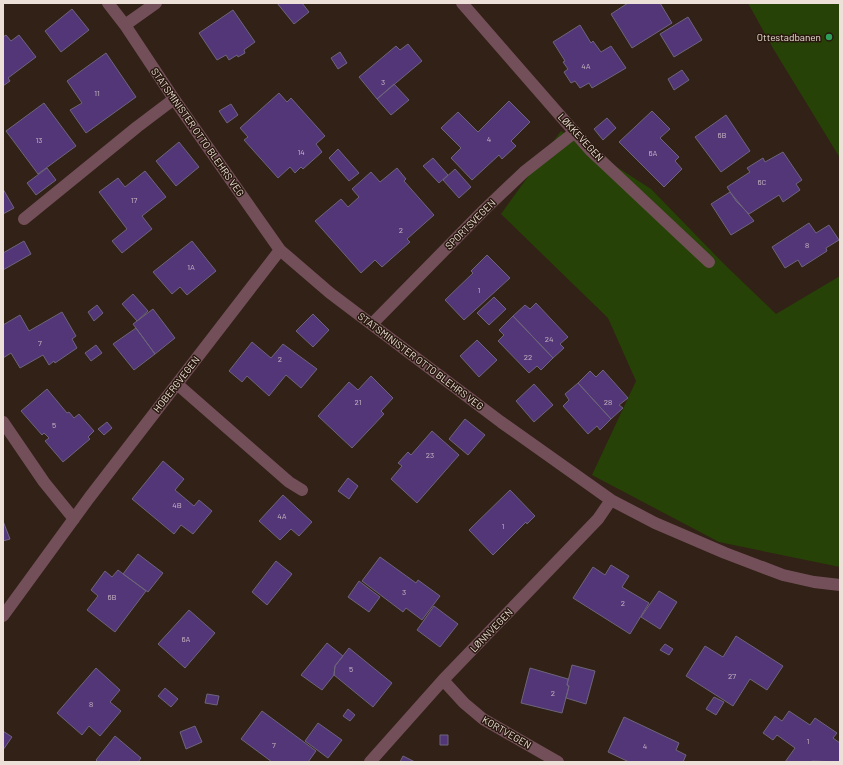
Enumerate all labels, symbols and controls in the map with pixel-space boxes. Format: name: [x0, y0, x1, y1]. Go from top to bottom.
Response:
place label: Ottestadbanen: [757, 31, 821, 43]
marker: Ottestadbanen: [824, 32, 834, 42]
house number: 4A: [581, 61, 591, 71]
street label: STATSMINISTER OTTO BLEHRS VEG: [149, 66, 247, 198]
house number: 3: [381, 77, 385, 87]
house number: 11: [94, 88, 100, 98]
street label: LØKKEVEGEN: [556, 111, 606, 163]
house number: 6B: [717, 130, 727, 140]
house number: 4: [487, 134, 491, 144]
house number: 13: [36, 135, 42, 145]
house number: 14: [297, 147, 305, 157]
house number: 6A: [649, 148, 658, 158]
house number: 6C: [758, 177, 767, 187]
house number: 17: [131, 195, 138, 205]
street label: SPORTSVEGEN: [442, 196, 498, 252]
house number: 2: [399, 225, 403, 235]
house number: 8: [805, 240, 809, 250]
house number: 1A: [187, 262, 195, 272]
house number: 1: [478, 285, 481, 295]
street label: STATSMINISTER OTTO BLEHRS VEG: [356, 310, 486, 412]
house number: 24: [545, 334, 553, 344]
house number: 7: [38, 338, 42, 348]
house number: 22: [524, 352, 532, 362]
street label: HOBERGVEGEN: [150, 354, 202, 414]
house number: 2: [278, 354, 282, 364]
house number: 21: [355, 397, 362, 407]
house number: 28: [604, 397, 612, 407]
house number: 5: [52, 420, 56, 430]
house number: 23: [426, 450, 434, 460]
house number: 4B: [172, 500, 182, 510]
house number: 4A: [277, 511, 287, 521]
house number: 1: [502, 521, 505, 531]
house number: 3: [402, 587, 406, 597]
house number: 6B: [107, 592, 117, 602]
house number: 2: [621, 598, 625, 608]
street label: LØNNVEGEN: [467, 606, 515, 654]
house number: 6A: [182, 634, 191, 644]
house number: 5: [349, 664, 353, 674]
house number: 27: [728, 671, 736, 681]
house number: 2: [551, 688, 555, 698]
house number: 8: [89, 699, 93, 709]
street label: KORTVEGEN: [480, 713, 534, 751]
house number: 1: [807, 736, 810, 746]
house number: 7: [272, 740, 276, 750]
house number: 4: [643, 741, 647, 751]

